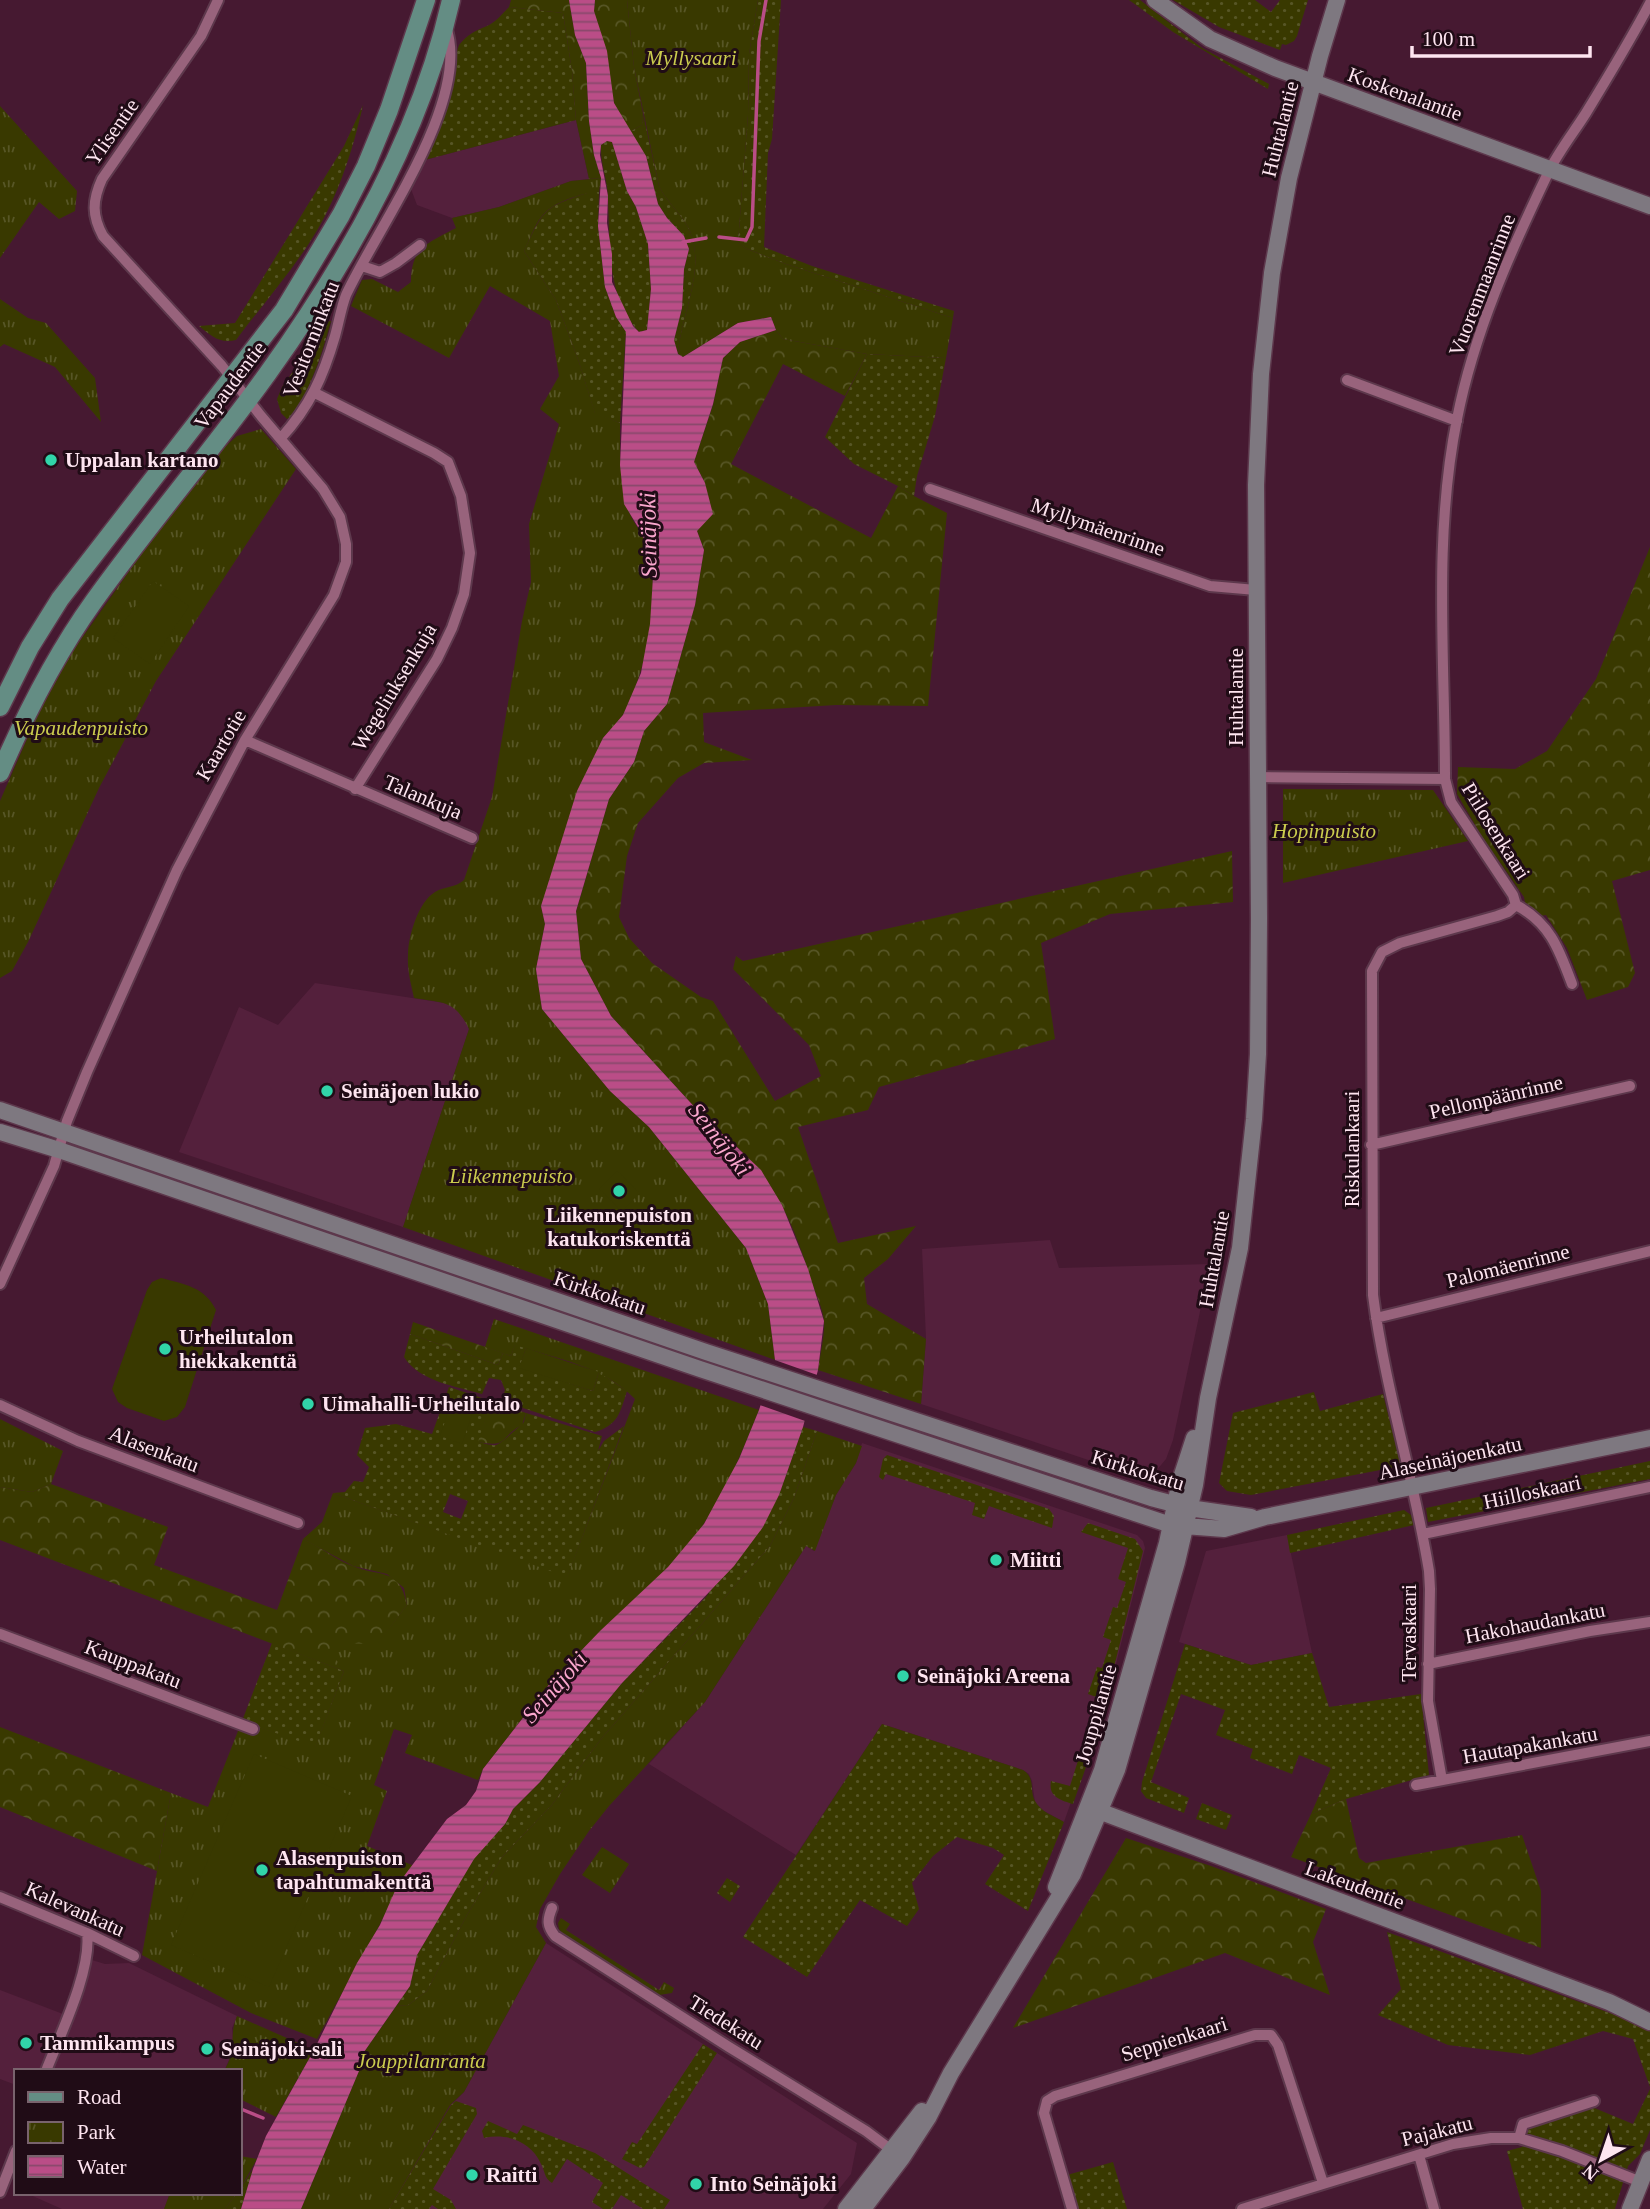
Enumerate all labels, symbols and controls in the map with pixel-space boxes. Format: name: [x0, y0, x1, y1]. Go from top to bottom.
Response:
scale bar: [1412, 14, 1590, 58]
text: 100 m: [1422, 27, 1475, 51]
park label: Myllysaari: [645, 46, 737, 70]
street label: Koskenalantie: [1344, 62, 1466, 126]
street label: Huhtalantie: [1257, 79, 1303, 179]
street label: Ylisentie: [80, 94, 144, 170]
street label: Vuorenmaanrinne: [1444, 211, 1520, 359]
street label: Vesitorninkatu: [278, 277, 344, 400]
street label: Vapaudentie: [189, 336, 271, 434]
place label: Uppalan kartano: [65, 448, 218, 472]
marker: Uppalan kartano: [43, 452, 59, 468]
water label: Seinäjoki: [635, 492, 662, 578]
street label: Myllymäenrinne: [1028, 493, 1168, 561]
street label: Wegeliuksenkuja: [347, 618, 442, 755]
street label: Huhtalantie: [1224, 648, 1248, 746]
street label: Kaartotie: [191, 705, 251, 785]
park label: Vapaudenpuisto: [14, 716, 148, 740]
street label: Talankuja: [380, 770, 466, 824]
street label: Piilosenkaari: [1457, 778, 1535, 884]
park label: Hopinpuisto: [1271, 819, 1376, 843]
street label: Pellonpäänrinne: [1427, 1070, 1565, 1124]
place label: Seinäjoen lukio: [341, 1079, 479, 1103]
marker: Seinäjoen lukio: [319, 1083, 335, 1099]
street label: Riskulankaari: [1340, 1091, 1364, 1207]
water label: Seinäjoki: [683, 1098, 756, 1181]
park label: Liikennepuisto: [448, 1164, 573, 1188]
marker: Liikennepuiston katukoriskenttä: [611, 1183, 627, 1199]
place label: Liikennepuiston katukoriskenttä: [546, 1203, 692, 1251]
street label: Huhtalantie: [1194, 1209, 1234, 1309]
street label: Palomäenrinne: [1444, 1239, 1572, 1293]
street label: Kirkkokatu: [551, 1266, 650, 1320]
place label: Urheilutalon hiekkakenttä: [179, 1325, 297, 1373]
marker: Urheilutalon hiekkakenttä: [157, 1341, 173, 1357]
place label: Uimahalli-Urheilutalo: [322, 1392, 520, 1416]
marker: Uimahalli-Urheilutalo: [300, 1396, 316, 1412]
street label: Alasenkatu: [106, 1421, 203, 1477]
street label: Alaseinäjoenkatu: [1376, 1431, 1524, 1485]
street label: Kirkkokatu: [1089, 1445, 1188, 1496]
street label: Hiilloskaari: [1481, 1470, 1583, 1514]
place label: Miitti: [1010, 1548, 1061, 1572]
marker: Miitti: [988, 1552, 1004, 1568]
street label: Tervaskaari: [1397, 1584, 1421, 1682]
street label: Hakohaudankatu: [1463, 1598, 1608, 1648]
street label: Kauppakatu: [81, 1635, 185, 1694]
water label: Seinäjoki: [517, 1647, 592, 1728]
street label: Jouppilantie: [1070, 1661, 1122, 1767]
place label: Seinäjoki Areena: [917, 1664, 1071, 1688]
marker: Seinäjoki Areena: [895, 1668, 911, 1684]
street label: Hautapakankatu: [1461, 1721, 1600, 1769]
place label: Alasenpuiston tapahtumakenttä: [276, 1846, 432, 1894]
street label: Lakeudentie: [1302, 1856, 1408, 1914]
marker: Alasenpuiston tapahtumakenttä: [254, 1862, 270, 1878]
street label: Kalevankatu: [22, 1876, 129, 1942]
street label: Tiedekatu: [684, 1990, 768, 2054]
street label: Seppienkaari: [1118, 2011, 1230, 2067]
place label: Tammikampus: [40, 2031, 175, 2055]
marker: Tammikampus: [18, 2035, 34, 2051]
place label: Seinäjoki-sali: [221, 2037, 343, 2061]
marker: Seinäjoki-sali: [199, 2041, 215, 2057]
park label: Jouppilanranta: [356, 2049, 486, 2073]
legend: [14, 2069, 242, 2195]
text: Road: [77, 2085, 122, 2109]
street label: Pajakatu: [1399, 2110, 1475, 2151]
text: Park: [77, 2120, 116, 2144]
north arrow: [1566, 2125, 1636, 2195]
text: Water: [77, 2155, 127, 2179]
text: N: [1578, 2160, 1602, 2185]
place label: Raitti: [486, 2163, 537, 2187]
marker: Raitti: [464, 2167, 480, 2183]
place label: Into Seinäjoki: [710, 2172, 837, 2196]
marker: Into Seinäjoki: [688, 2176, 704, 2192]

